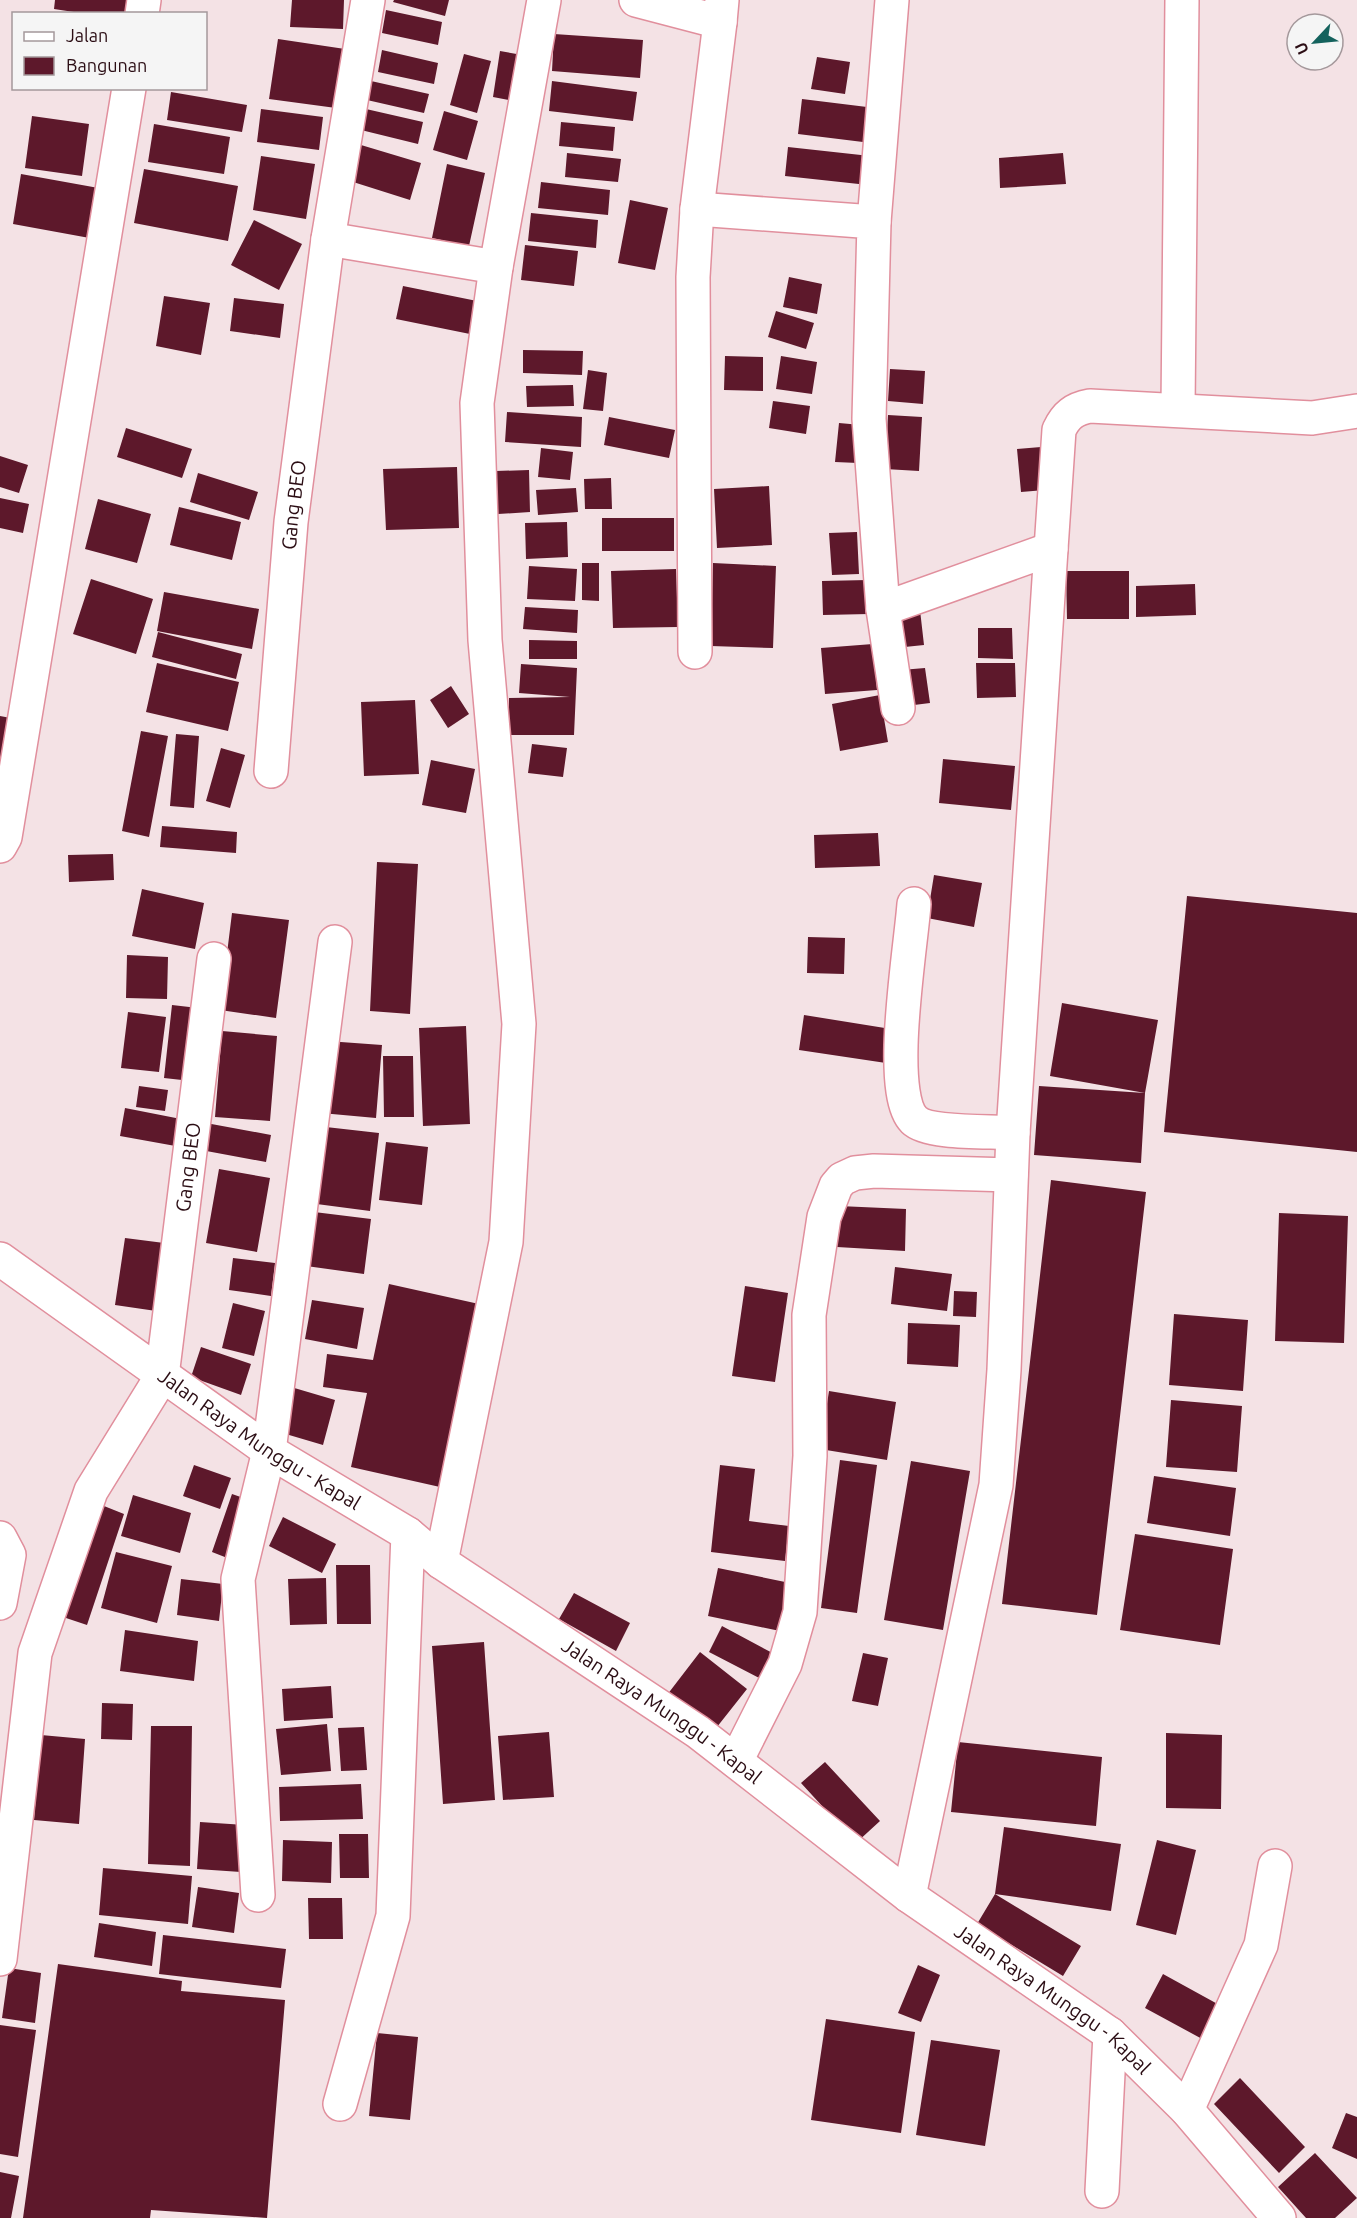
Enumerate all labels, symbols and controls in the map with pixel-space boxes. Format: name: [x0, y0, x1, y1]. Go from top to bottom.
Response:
legend: [12, 12, 207, 90]
north arrow: [1285, 12, 1345, 72]
text: Jalan: [66, 25, 108, 45]
text: U: [1291, 40, 1312, 58]
text: Bangunan: [66, 55, 147, 75]
street label: Gang BEO: [277, 459, 310, 551]
street label: Gang BEO: [171, 1121, 205, 1213]
street label: Jalan Raya Munggu - Kapal: [154, 1364, 365, 1514]
street label: Jalan Raya Munggu - Kapal: [558, 1633, 766, 1788]
street label: Jalan Raya Munggu - Kapal: [950, 1919, 1156, 2079]

